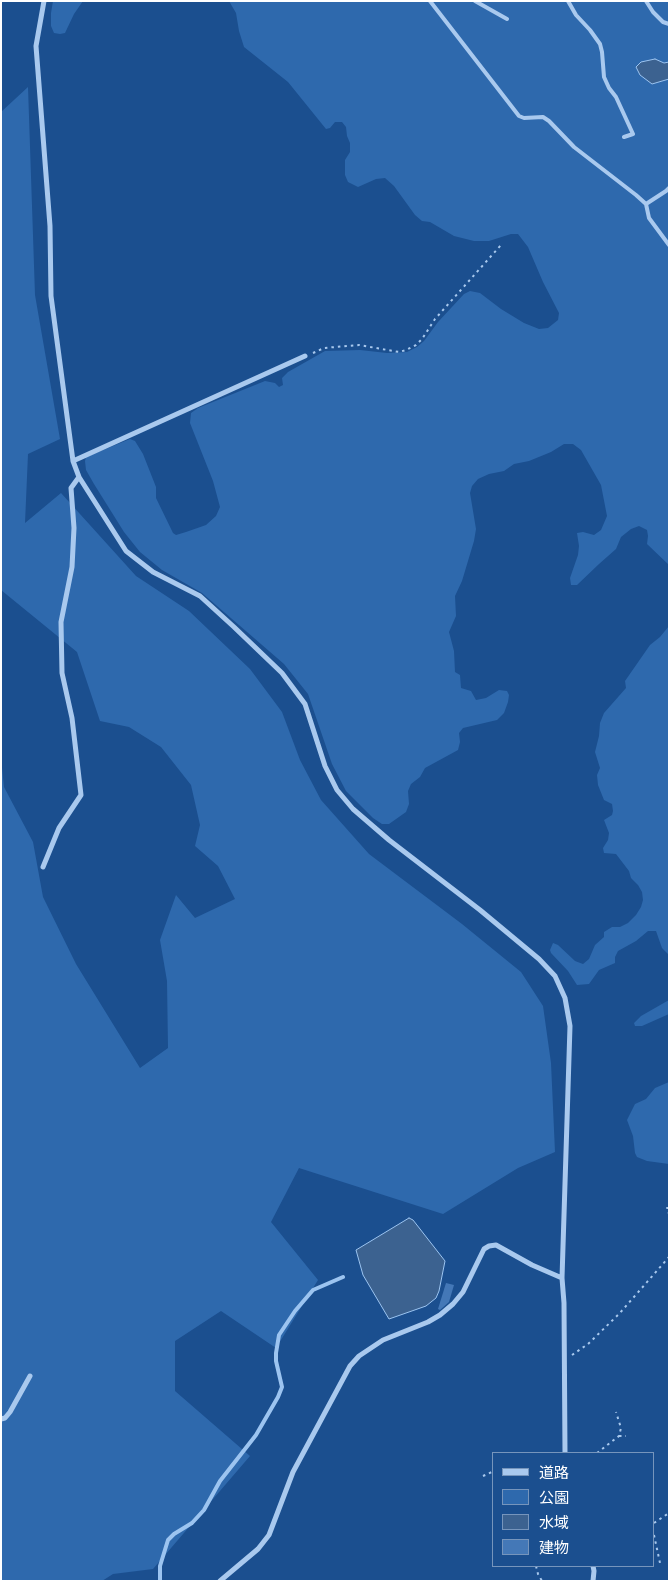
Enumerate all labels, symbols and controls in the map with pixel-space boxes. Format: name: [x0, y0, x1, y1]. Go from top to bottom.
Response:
legend: [492, 1452, 655, 1567]
text: 道路: [539, 1464, 569, 1482]
text: 公園: [539, 1489, 569, 1507]
text: 水域: [539, 1514, 569, 1532]
text: 建物: [539, 1539, 569, 1557]

